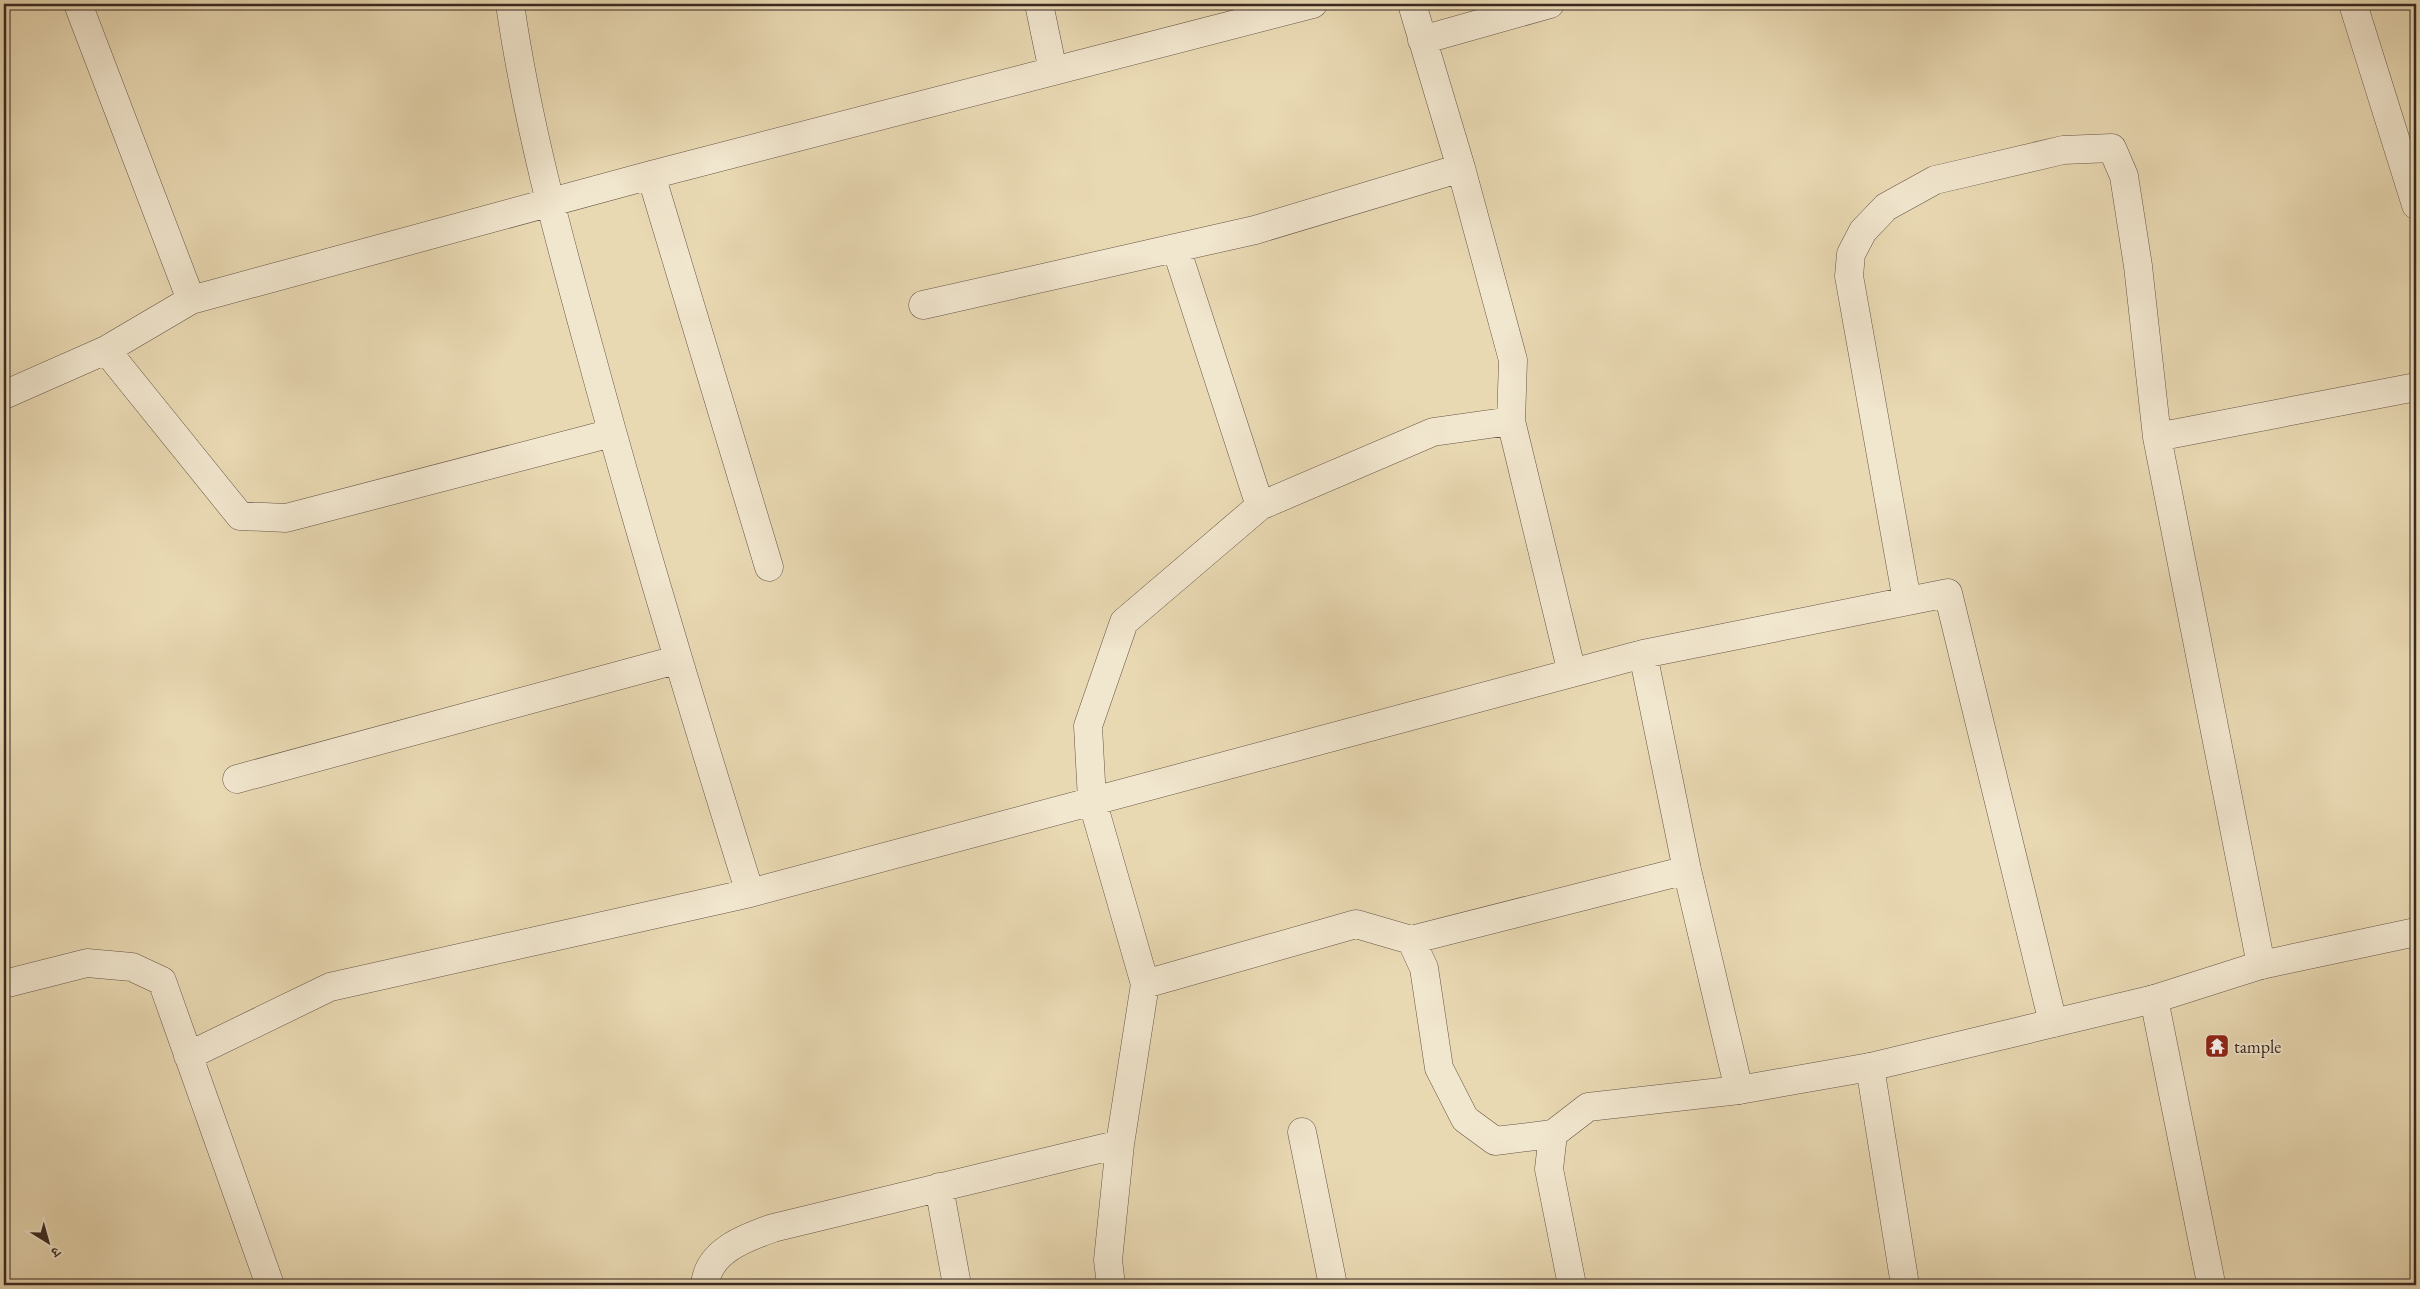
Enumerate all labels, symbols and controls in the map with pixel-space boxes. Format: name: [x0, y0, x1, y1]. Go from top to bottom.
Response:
temple icon: tample: [2204, 1033, 2230, 1059]
place label: tample: [2234, 1035, 2281, 1058]
north arrow: [22, 1216, 72, 1266]
text: उ: [47, 1242, 65, 1262]

